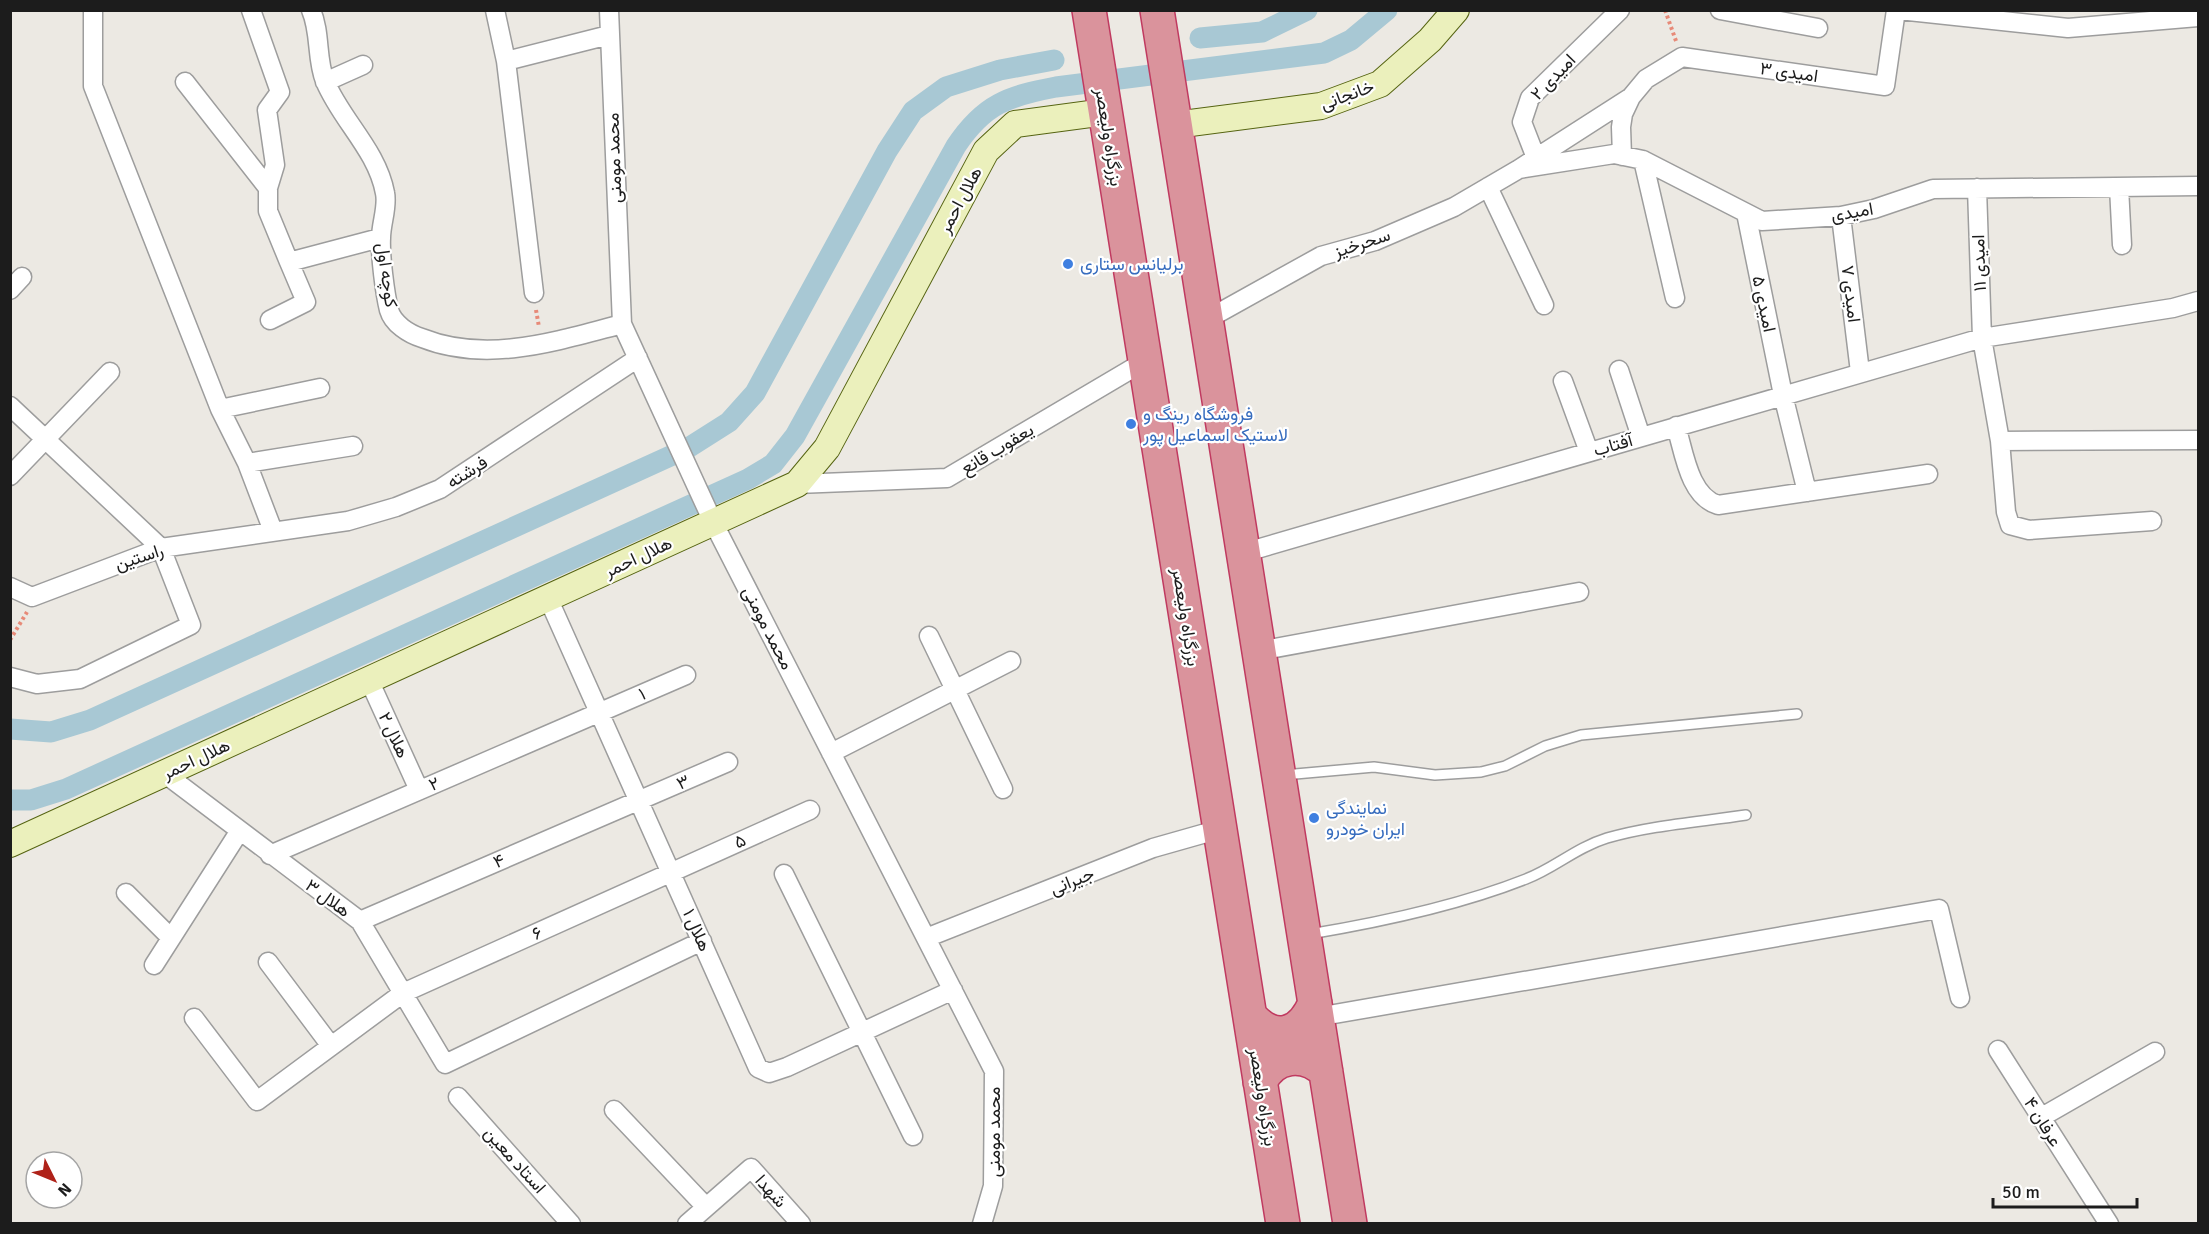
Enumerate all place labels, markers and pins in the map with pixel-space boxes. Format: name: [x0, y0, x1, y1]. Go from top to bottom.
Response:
place label: برلیانس ستاری: [1080, 253, 1183, 275]
marker: برلیانس ستاری: [1061, 257, 1075, 271]
place label: فروشگاه رینگ و لاستیک اسماعیل پور: [1142, 403, 1288, 447]
marker: فروشگاه رینگ و لاستیک اسماعیل پور: [1124, 417, 1138, 431]
place label: نمایندگی ایران خودرو: [1326, 797, 1405, 840]
marker: نمایندگی ایران خودرو: [1307, 811, 1321, 825]

